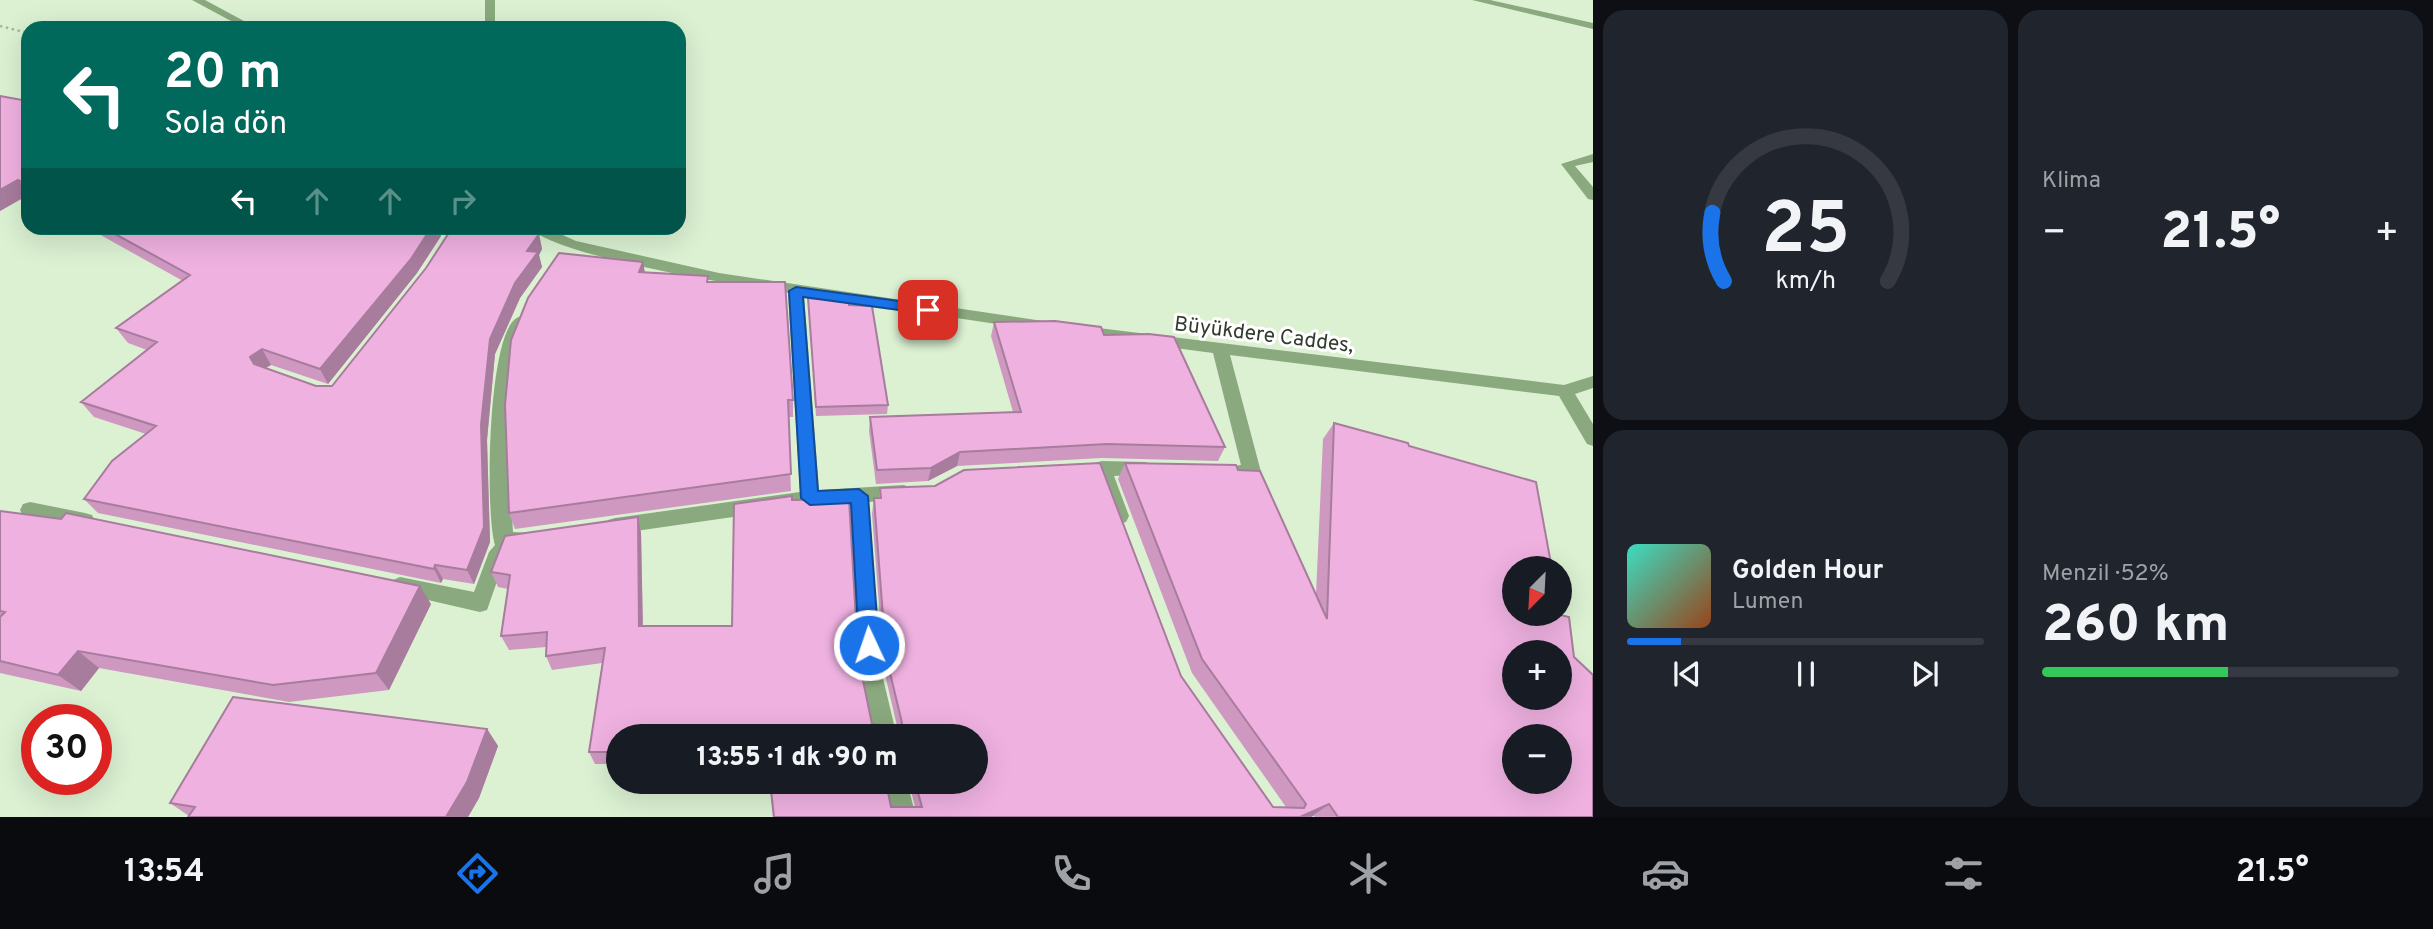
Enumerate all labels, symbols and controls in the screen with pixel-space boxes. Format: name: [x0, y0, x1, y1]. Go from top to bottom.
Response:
text: 20 m: [164, 44, 281, 106]
icon: left: [49, 49, 140, 140]
text: Sola dön: [164, 105, 287, 145]
text: Klima: [2042, 167, 2101, 196]
icon: left: [225, 182, 263, 220]
icon: ahead: [298, 182, 336, 220]
icon: ahead: [371, 182, 409, 220]
icon: right: [444, 182, 482, 220]
text: 25: [1761, 187, 1850, 279]
text: 21.5°: [2161, 201, 2280, 267]
text: −: [2042, 210, 2067, 259]
text: +: [2374, 210, 2399, 259]
text: km/h: [1775, 266, 1836, 298]
pin: [898, 280, 958, 340]
icon: arrive: [909, 291, 947, 329]
street label: Büyükdere Caddes,: [1173, 311, 1355, 360]
text: Golden Hour: [1732, 555, 1883, 588]
north arrow: [1502, 556, 1572, 626]
map controls: [1502, 556, 1572, 794]
text: Menzil · 52%: [2042, 560, 2169, 589]
text: Lumen: [1732, 588, 1803, 617]
text: 260 km: [2042, 594, 2229, 660]
position arrow: [832, 608, 906, 682]
button: +: [1502, 640, 1572, 710]
icon: previous: [1668, 655, 1706, 693]
icon: pause: [1787, 655, 1825, 693]
icon: next: [1906, 655, 1944, 693]
speed limit sign: 30: [21, 704, 112, 795]
button: −: [1502, 724, 1572, 794]
text: 13:55 · 1 dk · 90 m: [696, 742, 898, 775]
icon: directions: [453, 849, 502, 898]
icon: music: [750, 849, 799, 898]
icon: phone: [1047, 849, 1096, 898]
icon: climate: [1344, 849, 1393, 898]
icon: car: [1641, 849, 1690, 898]
icon: filters: [1939, 849, 1988, 898]
text: 13:54: [124, 853, 205, 893]
text: 21.5°: [2236, 853, 2309, 893]

